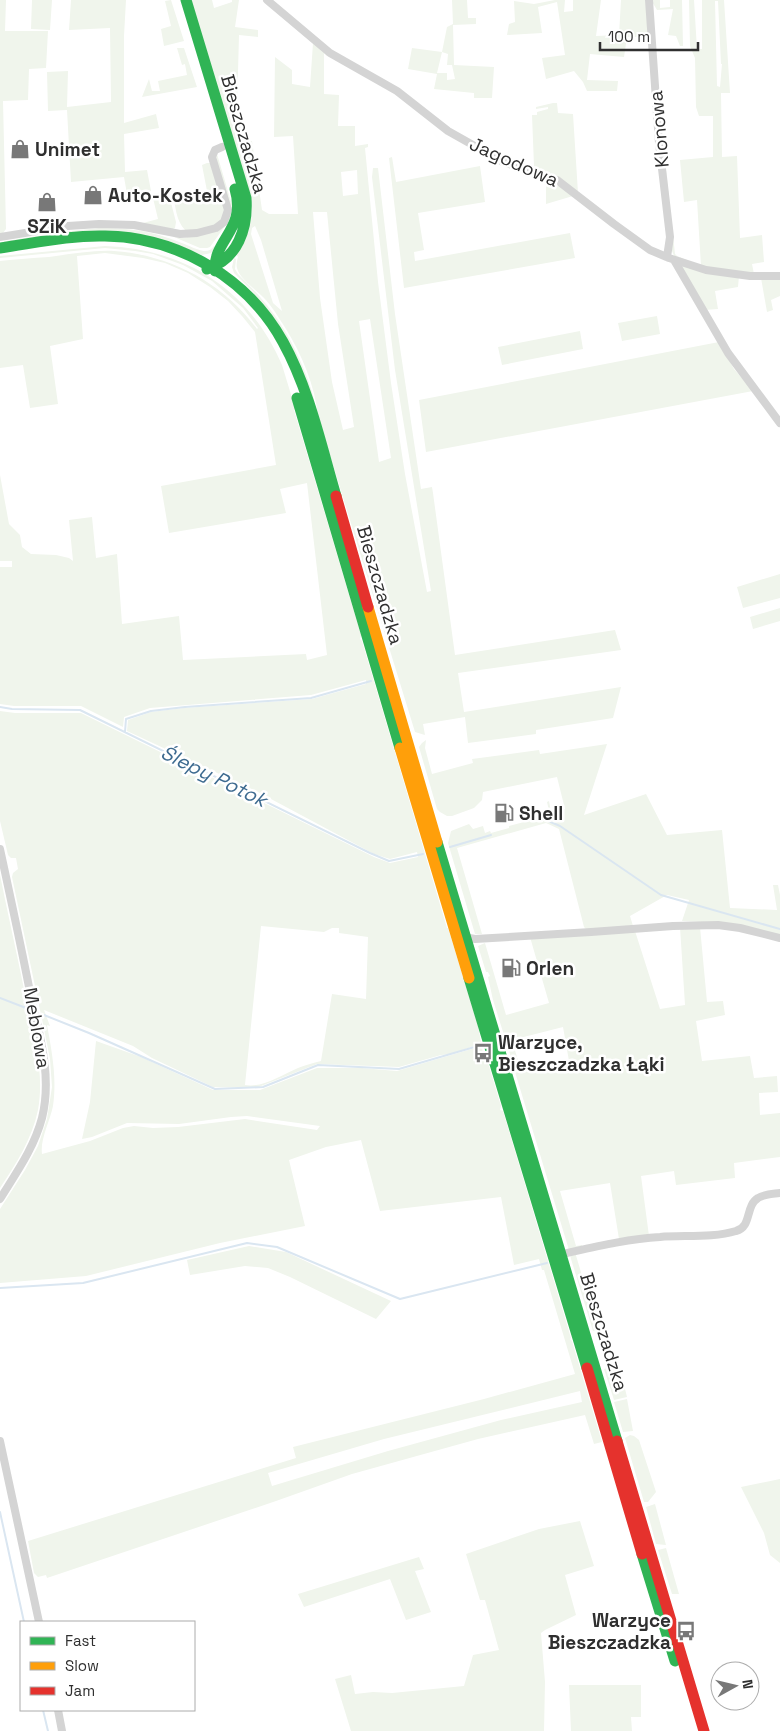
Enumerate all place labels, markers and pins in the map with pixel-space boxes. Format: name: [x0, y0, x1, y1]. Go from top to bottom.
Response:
place label: Unimet: [35, 137, 100, 162]
shop icon: Unimet: [9, 138, 31, 160]
place label: Auto-Kostek: [108, 183, 223, 208]
shop icon: Auto-Kostek: [82, 184, 104, 206]
shop icon: SZiK: [36, 191, 58, 213]
place label: SZiK: [27, 214, 67, 239]
place label: Shell: [519, 801, 563, 826]
fuel station icon: Shell: [493, 802, 515, 824]
place label: Orlen: [526, 956, 574, 981]
fuel station icon: Orlen: [500, 957, 522, 979]
place label: Warzyce, Bieszczadzka Łąki: [498, 1030, 665, 1077]
bus stop icon: Warzyce, Bieszczadzka Łąki: [472, 1042, 494, 1064]
place label: Warzyce Bieszczadzka: [548, 1608, 671, 1655]
bus stop icon: Warzyce Bieszczadzka: [675, 1620, 697, 1642]

